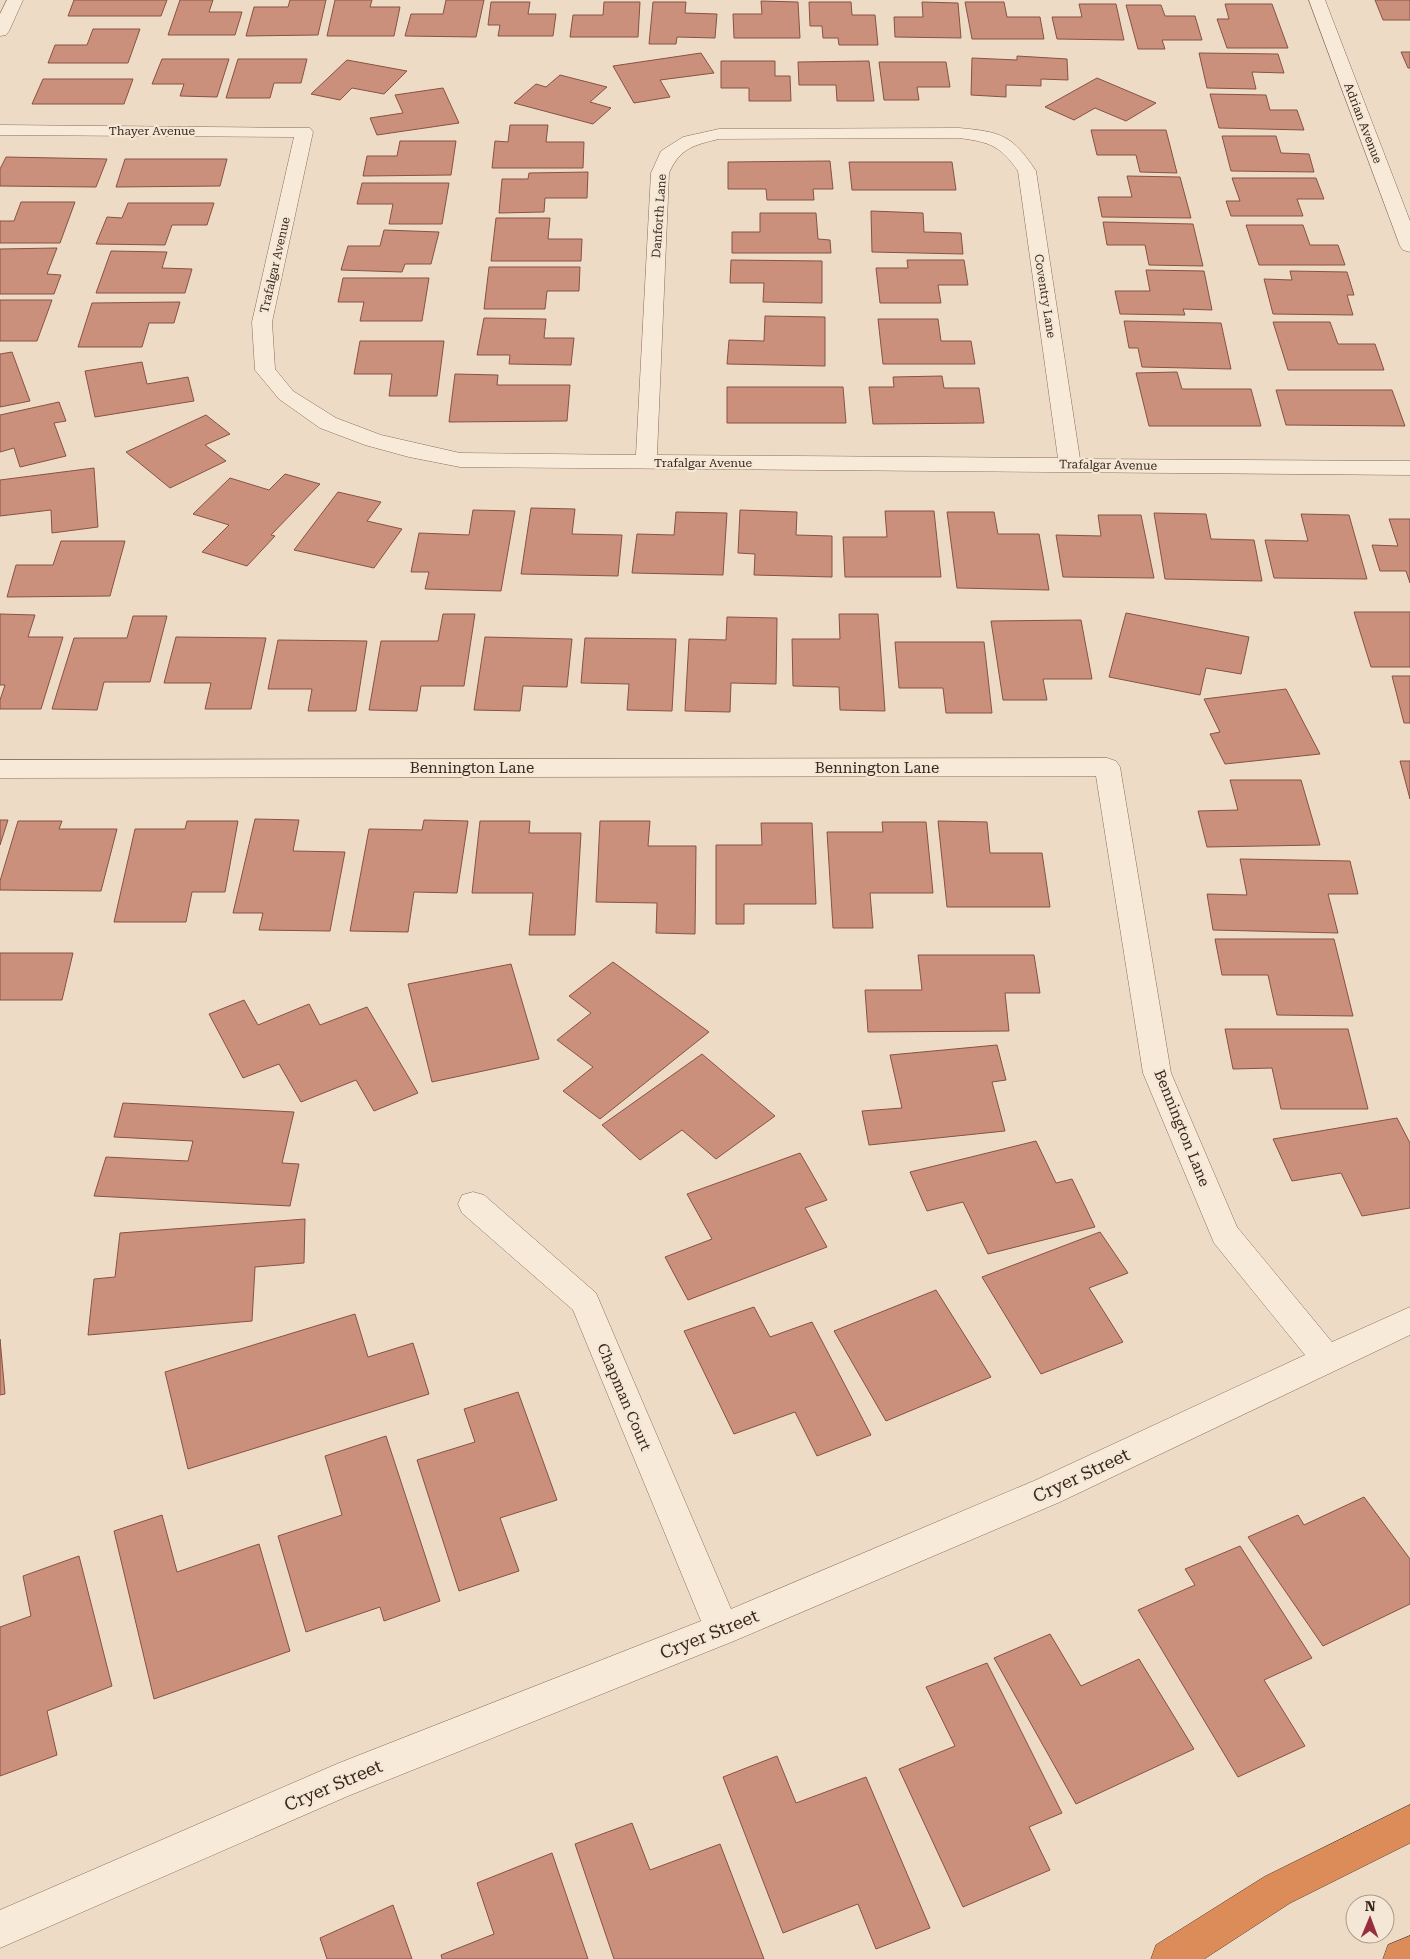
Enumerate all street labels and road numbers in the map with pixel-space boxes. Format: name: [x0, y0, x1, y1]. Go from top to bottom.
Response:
street label: Adrian Avenue: [1341, 81, 1385, 166]
street label: Thayer Avenue: [109, 124, 196, 138]
street label: Danforth Lane: [649, 173, 669, 259]
street label: Trafalgar Avenue: [257, 215, 293, 314]
street label: Coventry Lane: [1031, 253, 1059, 339]
street label: Trafalgar Avenue: [654, 456, 752, 470]
street label: Trafalgar Avenue: [1059, 457, 1158, 473]
street label: Bennington Lane: [410, 759, 534, 777]
street label: Bennington Lane: [815, 759, 939, 777]
street label: Bennington Lane: [1150, 1067, 1214, 1189]
street label: Chapman Court: [593, 1341, 655, 1454]
street label: Cryer Street: [1029, 1443, 1133, 1507]
street label: Cryer Street: [657, 1605, 762, 1663]
street label: Cryer Street: [281, 1755, 385, 1815]

